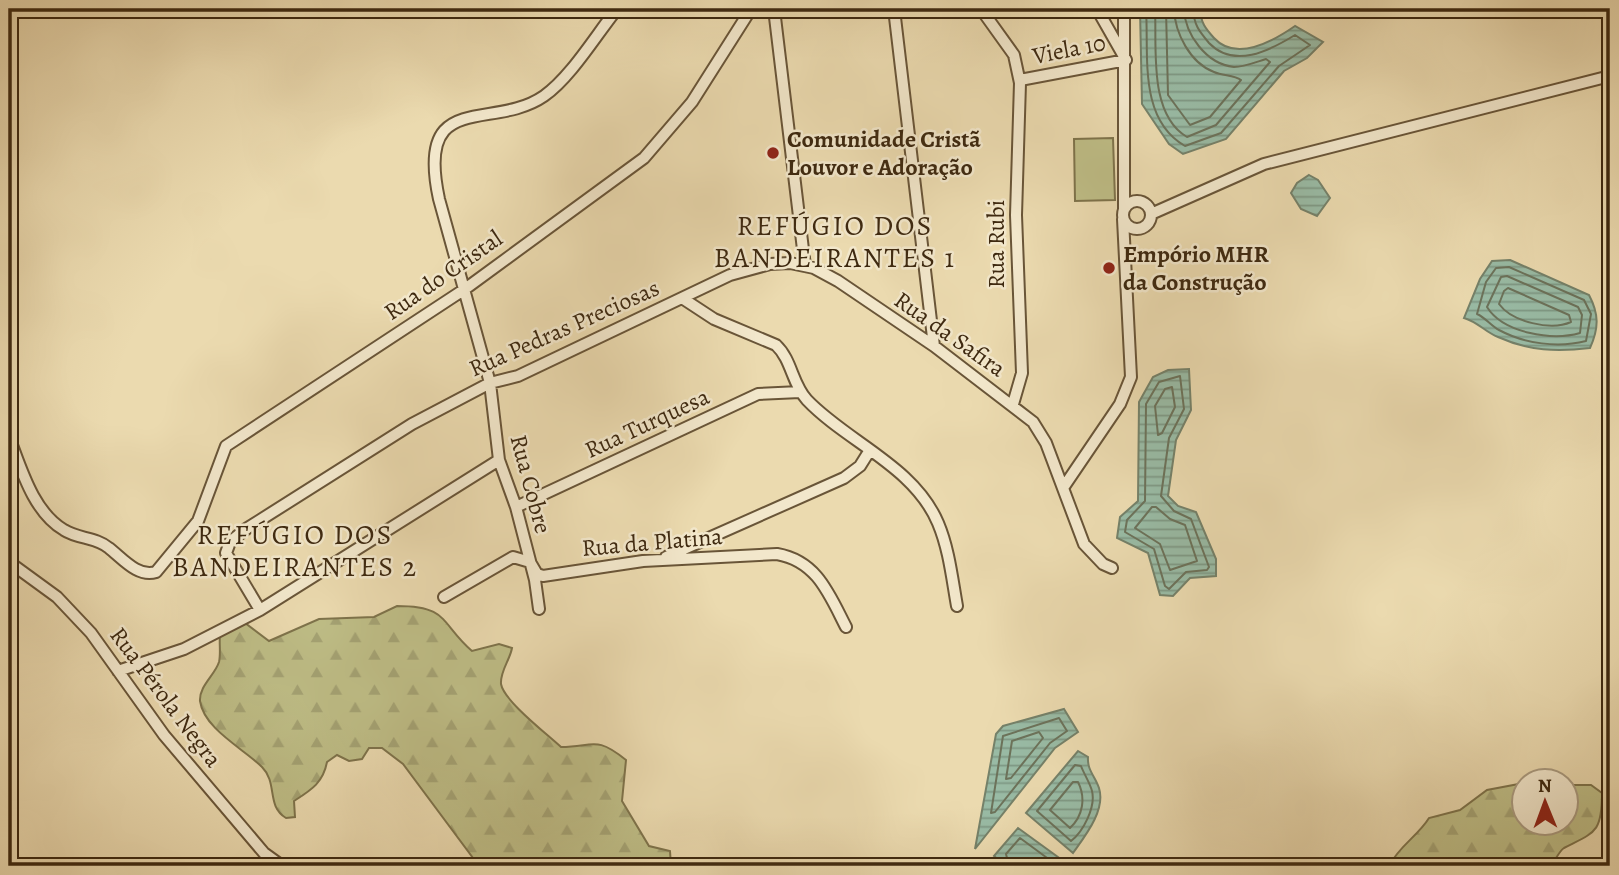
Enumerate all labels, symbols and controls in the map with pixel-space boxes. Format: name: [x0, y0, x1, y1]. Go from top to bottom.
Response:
street label: Viela 10: [1029, 26, 1108, 72]
place label: Comunidade Cristã Louvor e Adoração: [787, 123, 981, 183]
marker: Comunidade Cristã Louvor e Adoração: [765, 145, 781, 161]
street label: Rua Rubi: [980, 200, 1012, 288]
district label: REFÚGIO DOS BANDEIRANTES 1: [714, 207, 956, 277]
street label: Rua do Cristal: [377, 222, 509, 328]
place label: Empório MHR da Construção: [1123, 238, 1269, 298]
marker: Empório MHR da Construção: [1101, 260, 1117, 276]
street label: Rua Pedras Preciosas: [464, 272, 664, 384]
street label: Rua da Safira: [888, 284, 1013, 385]
street label: Rua Turquesa: [579, 380, 715, 466]
street label: Rua Cobre: [502, 431, 560, 537]
district label: REFÚGIO DOS BANDEIRANTES 2: [172, 516, 418, 586]
street label: Rua da Platina: [580, 520, 724, 564]
street label: Rua Pérola Negra: [103, 620, 230, 774]
north arrow: [1510, 766, 1580, 836]
text: N: [1538, 773, 1552, 799]

